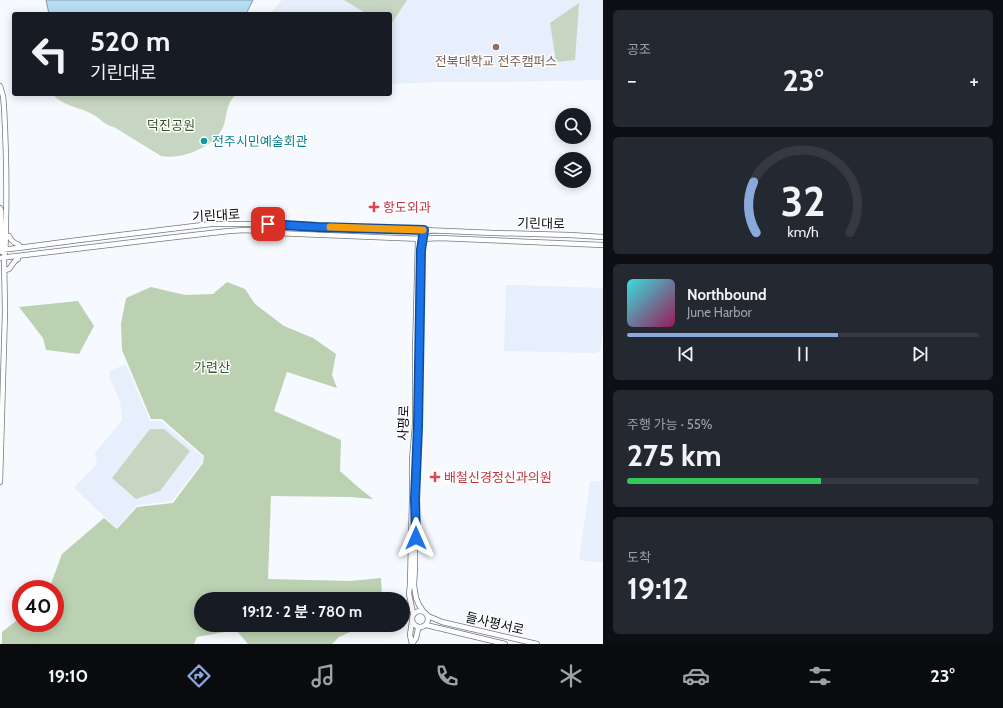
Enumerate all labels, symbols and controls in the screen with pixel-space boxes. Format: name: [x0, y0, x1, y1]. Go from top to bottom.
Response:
text: 520 m: [90, 24, 170, 58]
icon: left: [24, 28, 76, 80]
text: 공조: [627, 41, 651, 57]
marker: 전북대학교 전주캠퍼스: [491, 42, 501, 52]
place label: 전북대학교 전주캠퍼스: [435, 53, 557, 69]
text: 기린대로: [90, 62, 156, 84]
text: 23°: [783, 62, 823, 99]
text: −: [627, 67, 637, 94]
text: +: [969, 67, 979, 94]
map controls: [555, 108, 591, 188]
button: search: [555, 108, 591, 144]
park label: 덕진공원: [147, 117, 195, 133]
place label: 전주시민예술회관: [212, 133, 308, 149]
marker: 전주시민예술회관: [199, 136, 209, 146]
button: layers: [555, 152, 591, 188]
text: 32: [781, 176, 825, 226]
place label: 항도외과: [383, 199, 431, 215]
marker: 항도외과: [368, 201, 380, 213]
street label: 기린대로: [192, 206, 240, 224]
pin: [251, 207, 285, 241]
icon: arrive: [257, 213, 279, 235]
street label: 기린대로: [517, 215, 565, 231]
text: km/h: [787, 223, 819, 241]
text: Northbound: [687, 286, 767, 304]
text: June Harbor: [687, 304, 752, 320]
icon: previous: [675, 343, 697, 365]
icon: pause: [792, 343, 814, 365]
icon: next: [909, 343, 931, 365]
park label: 가련산: [194, 359, 230, 375]
street label: 사평로: [394, 405, 412, 441]
text: 주행 가능 · 55%: [627, 416, 712, 432]
text: 275 km: [627, 437, 722, 474]
place label: 배철신경정신과의원: [444, 469, 552, 485]
marker: 배철신경정신과의원: [429, 471, 441, 483]
position arrow: [395, 517, 437, 559]
text: 도착: [627, 549, 651, 565]
text: 19:12: [627, 570, 689, 607]
speed limit sign: 40: [12, 580, 64, 632]
text: 19:12 · 2 분 · 780 m: [242, 603, 362, 621]
street label: 들사평서로: [464, 608, 526, 638]
icon: directions: [185, 662, 213, 690]
icon: music: [309, 662, 337, 690]
icon: phone: [433, 662, 461, 690]
icon: climate: [557, 662, 585, 690]
icon: car: [682, 662, 710, 690]
icon: filters: [806, 662, 834, 690]
text: 19:10: [48, 665, 88, 687]
text: 23°: [930, 665, 955, 687]

